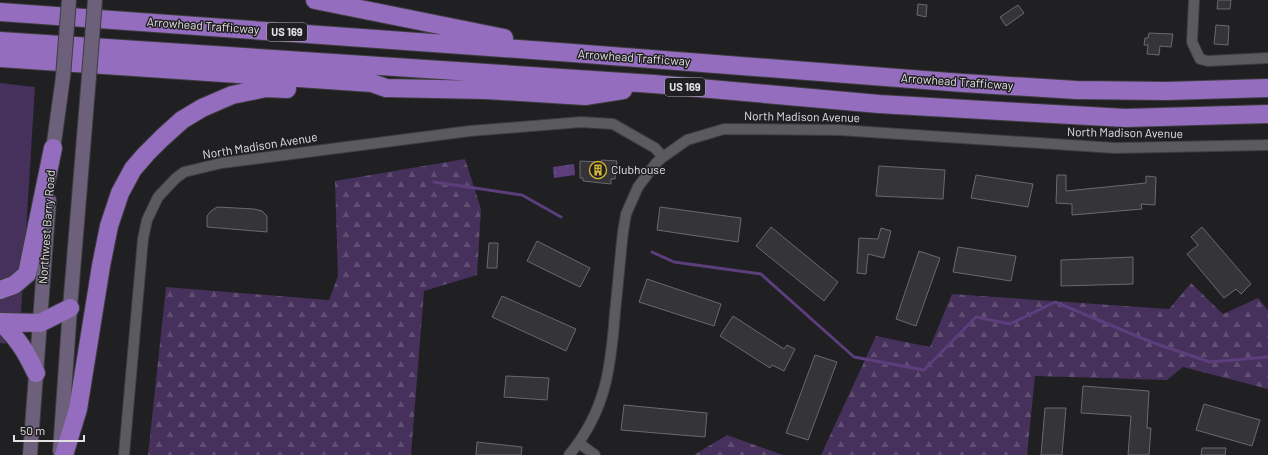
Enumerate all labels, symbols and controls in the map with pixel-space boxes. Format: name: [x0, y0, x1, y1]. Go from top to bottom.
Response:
street label: Arrowhead Trafficway: [146, 14, 260, 36]
road number: US 169: [267, 23, 307, 41]
street label: Arrowhead Trafficway: [577, 46, 691, 68]
street label: Arrowhead Trafficway: [900, 70, 1014, 92]
road number: US 169: [665, 78, 705, 96]
street label: North Madison Avenue: [744, 108, 860, 124]
street label: North Madison Avenue: [1067, 124, 1183, 140]
street label: North Madison Avenue: [201, 129, 318, 161]
building icon: Clubhouse: [588, 160, 608, 180]
place label: Clubhouse: [611, 162, 666, 176]
street label: Northwest Barry Road: [35, 169, 57, 284]
scale bar: [14, 417, 84, 443]
text: 50 m: [20, 423, 45, 437]

